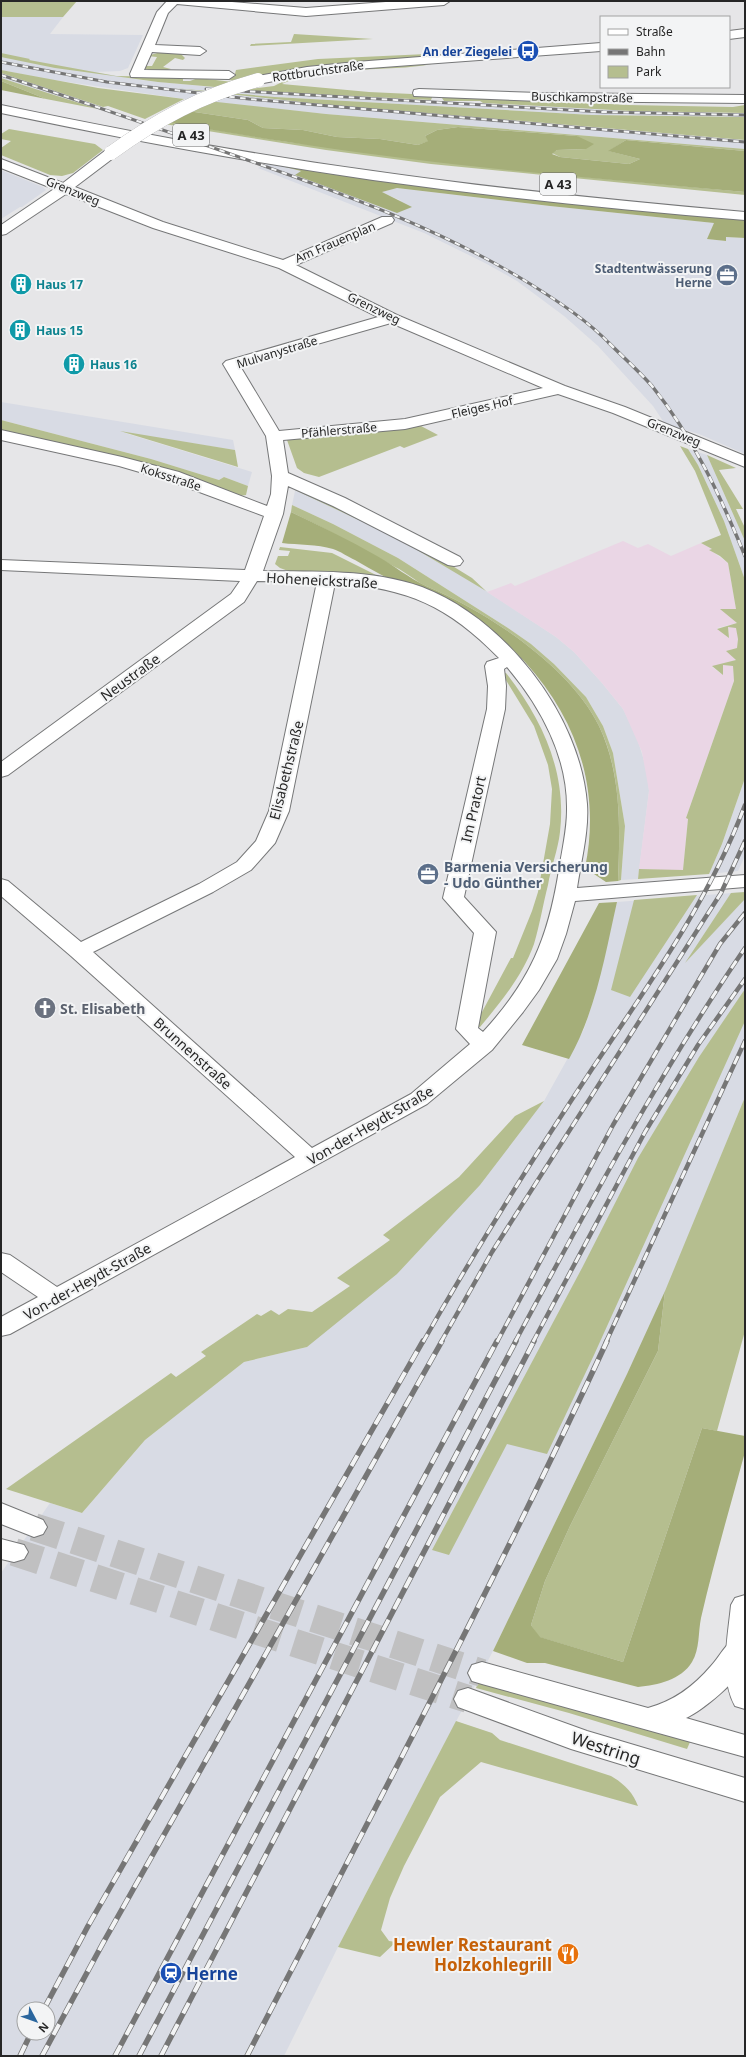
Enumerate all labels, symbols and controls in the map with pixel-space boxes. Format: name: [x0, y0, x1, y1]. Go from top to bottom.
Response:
legend: [600, 16, 730, 88]
text: Straße: [636, 23, 673, 40]
bus stop icon: An der Ziegelei: [515, 38, 541, 64]
place label: An der Ziegelei: [423, 43, 512, 60]
text: Bahn: [636, 43, 665, 60]
street label: Rottbruchstraße: [271, 56, 365, 86]
text: Park: [636, 63, 662, 80]
street label: Buschkampstraße: [531, 88, 633, 106]
road number: A 43: [173, 124, 209, 146]
street label: Grenzweg: [43, 172, 103, 210]
road number: A 43: [540, 173, 576, 195]
street label: Am Frauenplan: [292, 217, 378, 267]
place label: Stadtentwässerung Herne: [595, 260, 712, 291]
office icon: Stadtentwässerung Herne: [714, 262, 740, 288]
building icon: Haus 17: [8, 271, 34, 297]
place label: Haus 17: [36, 276, 83, 293]
street label: Grenzweg: [345, 288, 403, 328]
building icon: Haus 15: [7, 317, 33, 343]
place label: Haus 15: [36, 322, 83, 339]
street label: Mulvanystraße: [235, 332, 320, 372]
building icon: Haus 16: [61, 351, 87, 377]
place label: Haus 16: [90, 356, 137, 373]
street label: Fleiges Hof: [450, 391, 515, 422]
street label: Grenzweg: [644, 413, 704, 451]
street label: Pfählerstraße: [300, 418, 378, 442]
street label: Koksstraße: [139, 459, 204, 495]
street label: Hoheneickstraße: [266, 568, 378, 592]
street label: Neustraße: [96, 649, 164, 705]
street label: Elisabethstraße: [264, 718, 308, 822]
street label: Im Pratort: [456, 774, 490, 844]
place label: Barmenia Versicherung - Udo Günther: [444, 857, 608, 892]
office icon: Barmenia Versicherung - Udo Günther: [415, 861, 441, 887]
church icon: St. Elisabeth: [32, 995, 58, 1021]
place label: St. Elisabeth: [60, 999, 145, 1018]
street label: Brunnenstraße: [150, 1013, 236, 1093]
street label: Von-der-Heydt-Straße: [303, 1081, 437, 1169]
street label: Von-der-Heydt-Straße: [20, 1238, 154, 1324]
street label: Westring: [568, 1726, 644, 1770]
place label: Hewler Restaurant Holzkohlegrill: [393, 1933, 552, 1976]
restaurant icon: Hewler Restaurant Holzkohlegrill: [555, 1941, 581, 1967]
station icon: Herne: [158, 1960, 184, 1986]
place label: Herne: [186, 1962, 238, 1985]
north arrow: [16, 2001, 56, 2041]
text: N: [35, 2020, 53, 2036]

